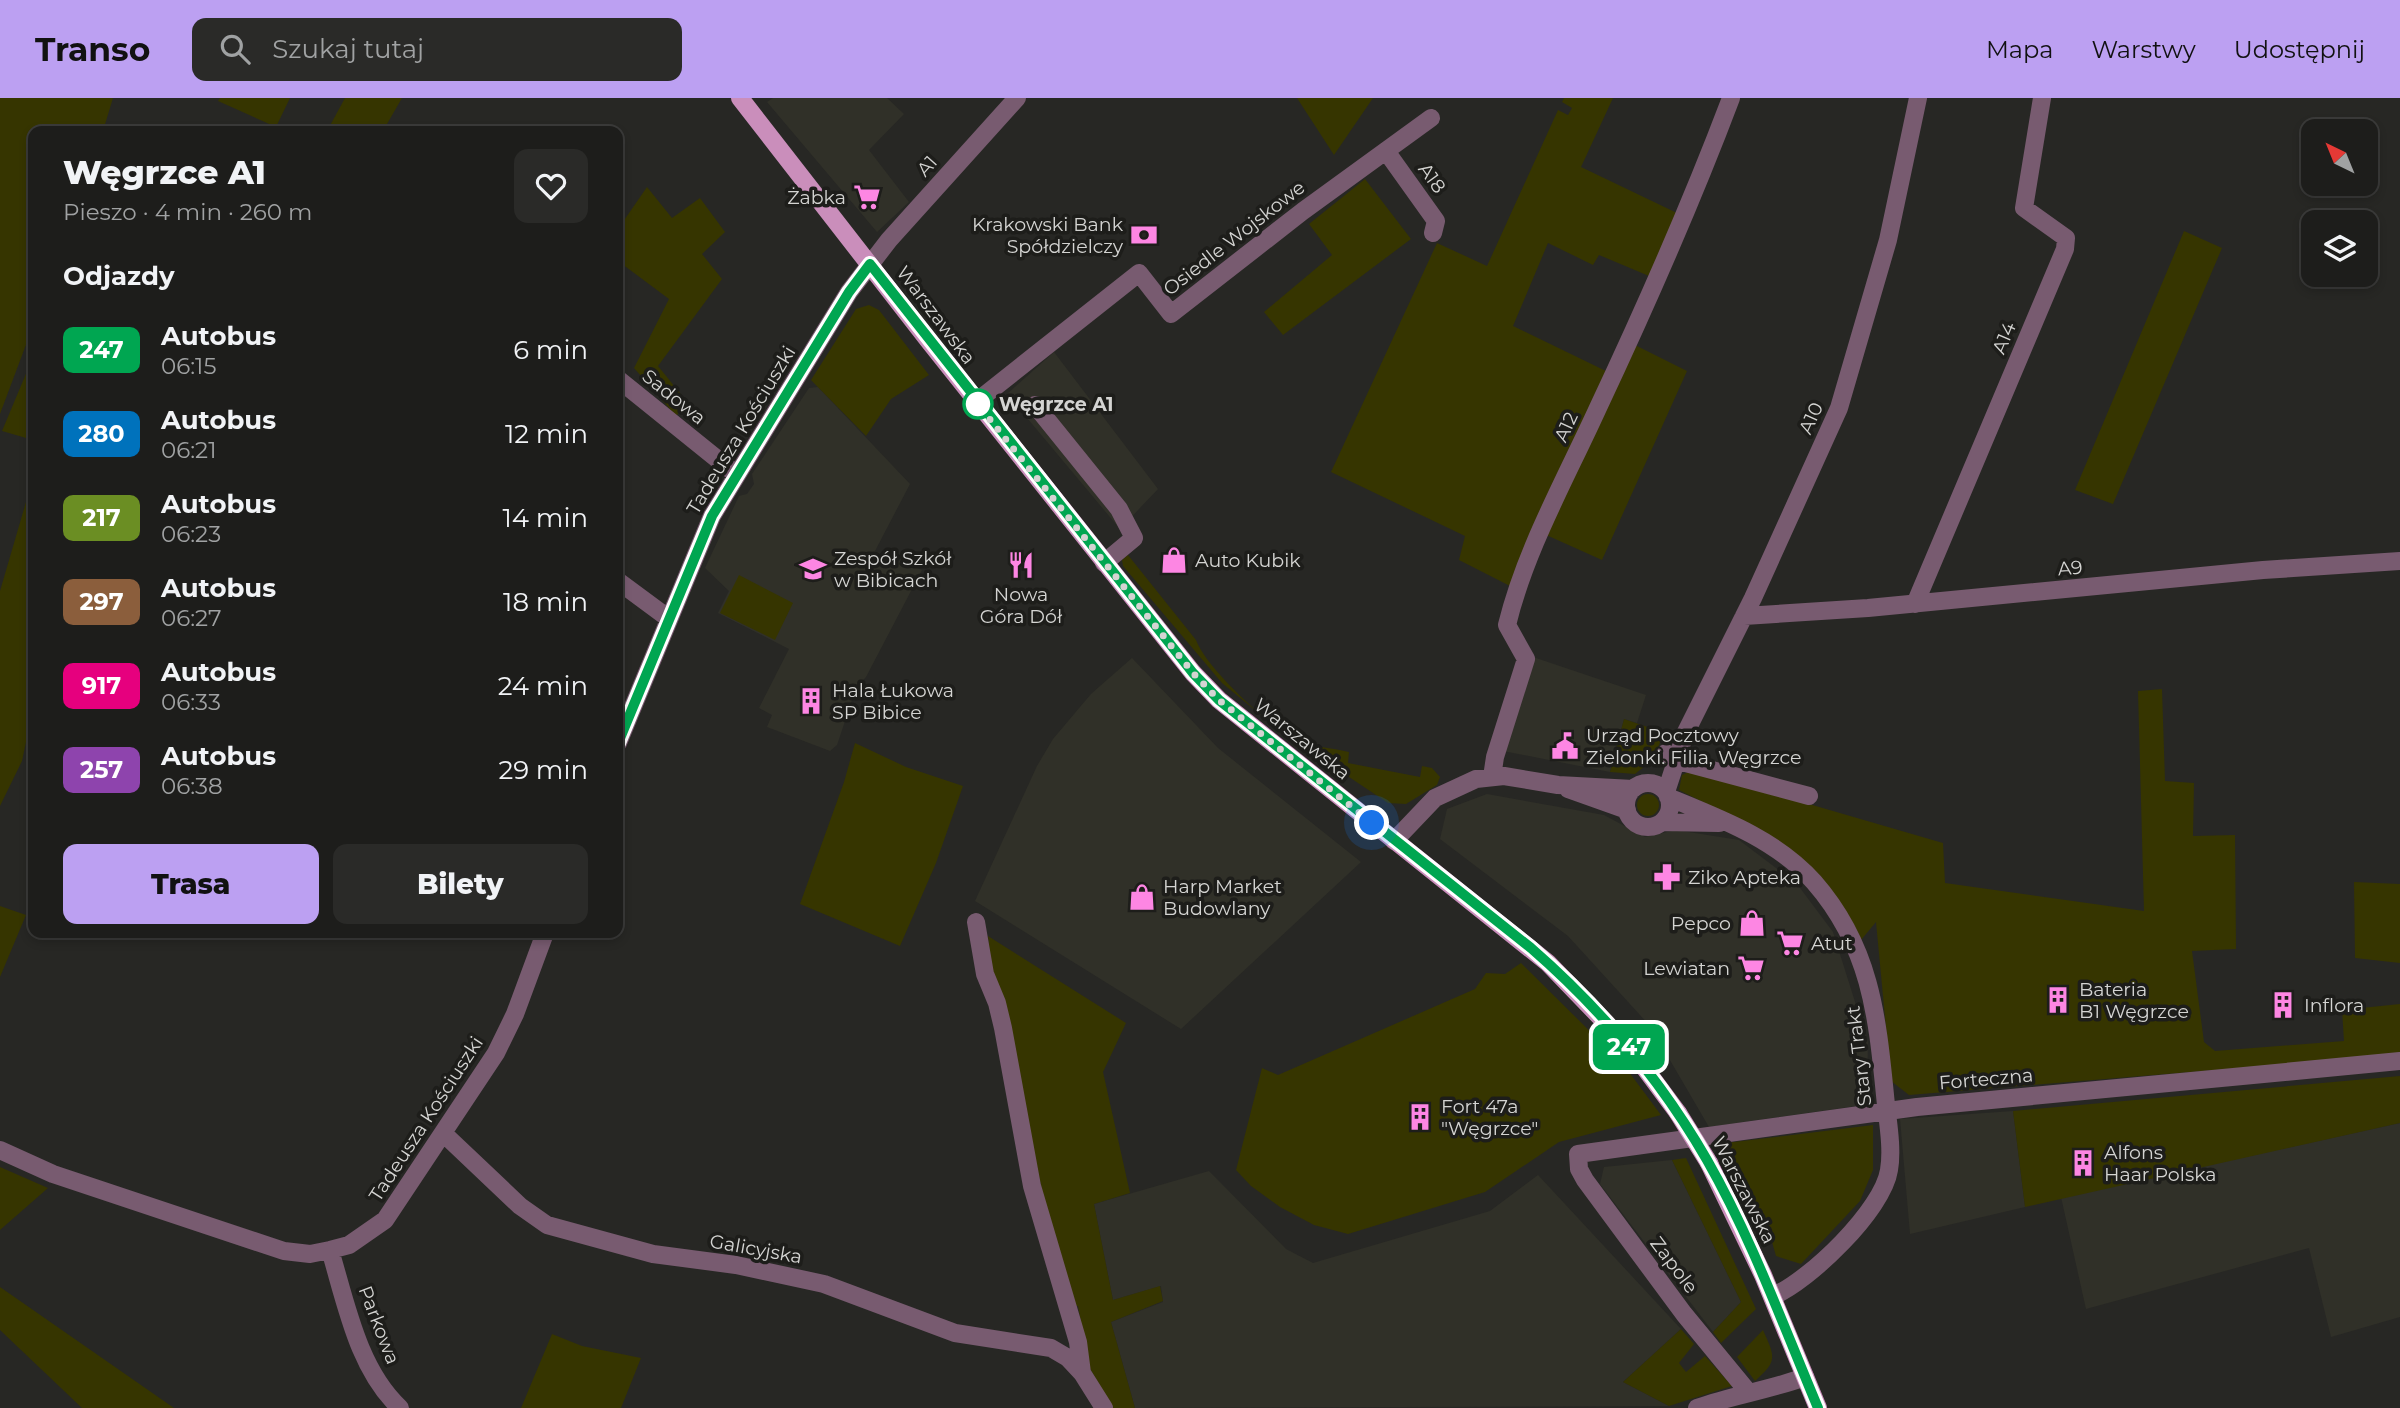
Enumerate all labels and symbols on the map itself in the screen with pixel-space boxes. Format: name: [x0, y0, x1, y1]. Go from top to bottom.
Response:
north arrow: [2301, 119, 2378, 196]
street label: A1: [912, 151, 942, 181]
street label: A18: [1413, 158, 1451, 198]
street label: Osiedle Wojskowe: [1159, 176, 1309, 300]
supermarket icon: Żabka: [852, 182, 882, 212]
place label: Żabka: [787, 186, 846, 209]
place label: Krakowski Bank Spółdzielczy: [972, 213, 1124, 258]
bank icon: Krakowski Bank Spółdzielczy: [1129, 220, 1159, 250]
street label: Warszawska: [892, 261, 980, 369]
street label: A14: [1987, 318, 2021, 357]
street label: Tadeusza Kościuszki: [682, 342, 800, 518]
street label: Sadowa: [638, 364, 710, 430]
marker: Węgrzce A1: [963, 389, 993, 419]
place label: Węgrzce A1: [999, 393, 1113, 416]
street label: A10: [1794, 399, 1828, 437]
street label: A12: [1549, 408, 1583, 446]
shop icon: Auto Kubik: [1159, 545, 1189, 575]
place label: Zespół Szkół w Bibicach: [834, 547, 952, 592]
place label: Auto Kubik: [1195, 549, 1301, 572]
restaurant icon: Nowa Góra Dół: [1006, 550, 1036, 580]
school or university icon: Zespół Szkół w Bibicach: [798, 554, 828, 584]
street label: A9: [2057, 555, 2083, 581]
place label: Nowa Góra Dół: [980, 583, 1063, 628]
place label: Hala Łukowa SP Bibice: [832, 679, 954, 724]
building icon: Hala Łukowa SP Bibice: [796, 686, 826, 716]
street label: Warszawska: [1249, 693, 1355, 785]
place label: Urząd Pocztowy Zielonki. Filia, Węgrzce: [1586, 724, 1802, 769]
public building icon: Urząd Pocztowy Zielonki. Filia, Węgrzce: [1550, 731, 1580, 761]
your location: [1354, 805, 1389, 840]
pharmacy icon: Ziko Apteka: [1652, 862, 1682, 892]
place label: Ziko Apteka: [1688, 866, 1801, 889]
place label: Harp Market Budowlany: [1163, 875, 1282, 920]
shop icon: Harp Market Budowlany: [1127, 882, 1157, 912]
shop icon: Pepco: [1737, 908, 1767, 938]
place label: Pepco: [1671, 912, 1731, 935]
supermarket icon: Atut: [1775, 928, 1805, 958]
place label: Atut: [1811, 932, 1853, 955]
supermarket icon: Lewiatan: [1736, 953, 1766, 983]
place label: Lewiatan: [1643, 957, 1730, 980]
place label: Bateria B1 Węgrzce: [2079, 978, 2189, 1023]
building icon: Bateria B1 Węgrzce: [2043, 985, 2073, 1015]
building icon: Inflora: [2268, 990, 2298, 1020]
place label: Inflora: [2304, 994, 2364, 1017]
street label: Stary Trakt: [1841, 1004, 1877, 1107]
line badge: 247: [1589, 1024, 1669, 1070]
street label: Tadeusza Kościuszki: [364, 1032, 488, 1206]
street label: Forteczna: [1938, 1063, 2034, 1095]
place label: Fort 47a "Węgrzce": [1441, 1095, 1538, 1140]
building icon: Fort 47a "Węgrzce": [1405, 1102, 1435, 1132]
street label: Warszawska: [1707, 1133, 1781, 1247]
place label: Alfons Haar Polska: [2104, 1141, 2217, 1186]
building icon: Alfons Haar Polska: [2068, 1148, 2098, 1178]
street label: Galicyjska: [708, 1230, 804, 1268]
street label: Zapole: [1645, 1232, 1703, 1298]
street label: Parkowa: [354, 1283, 404, 1367]

